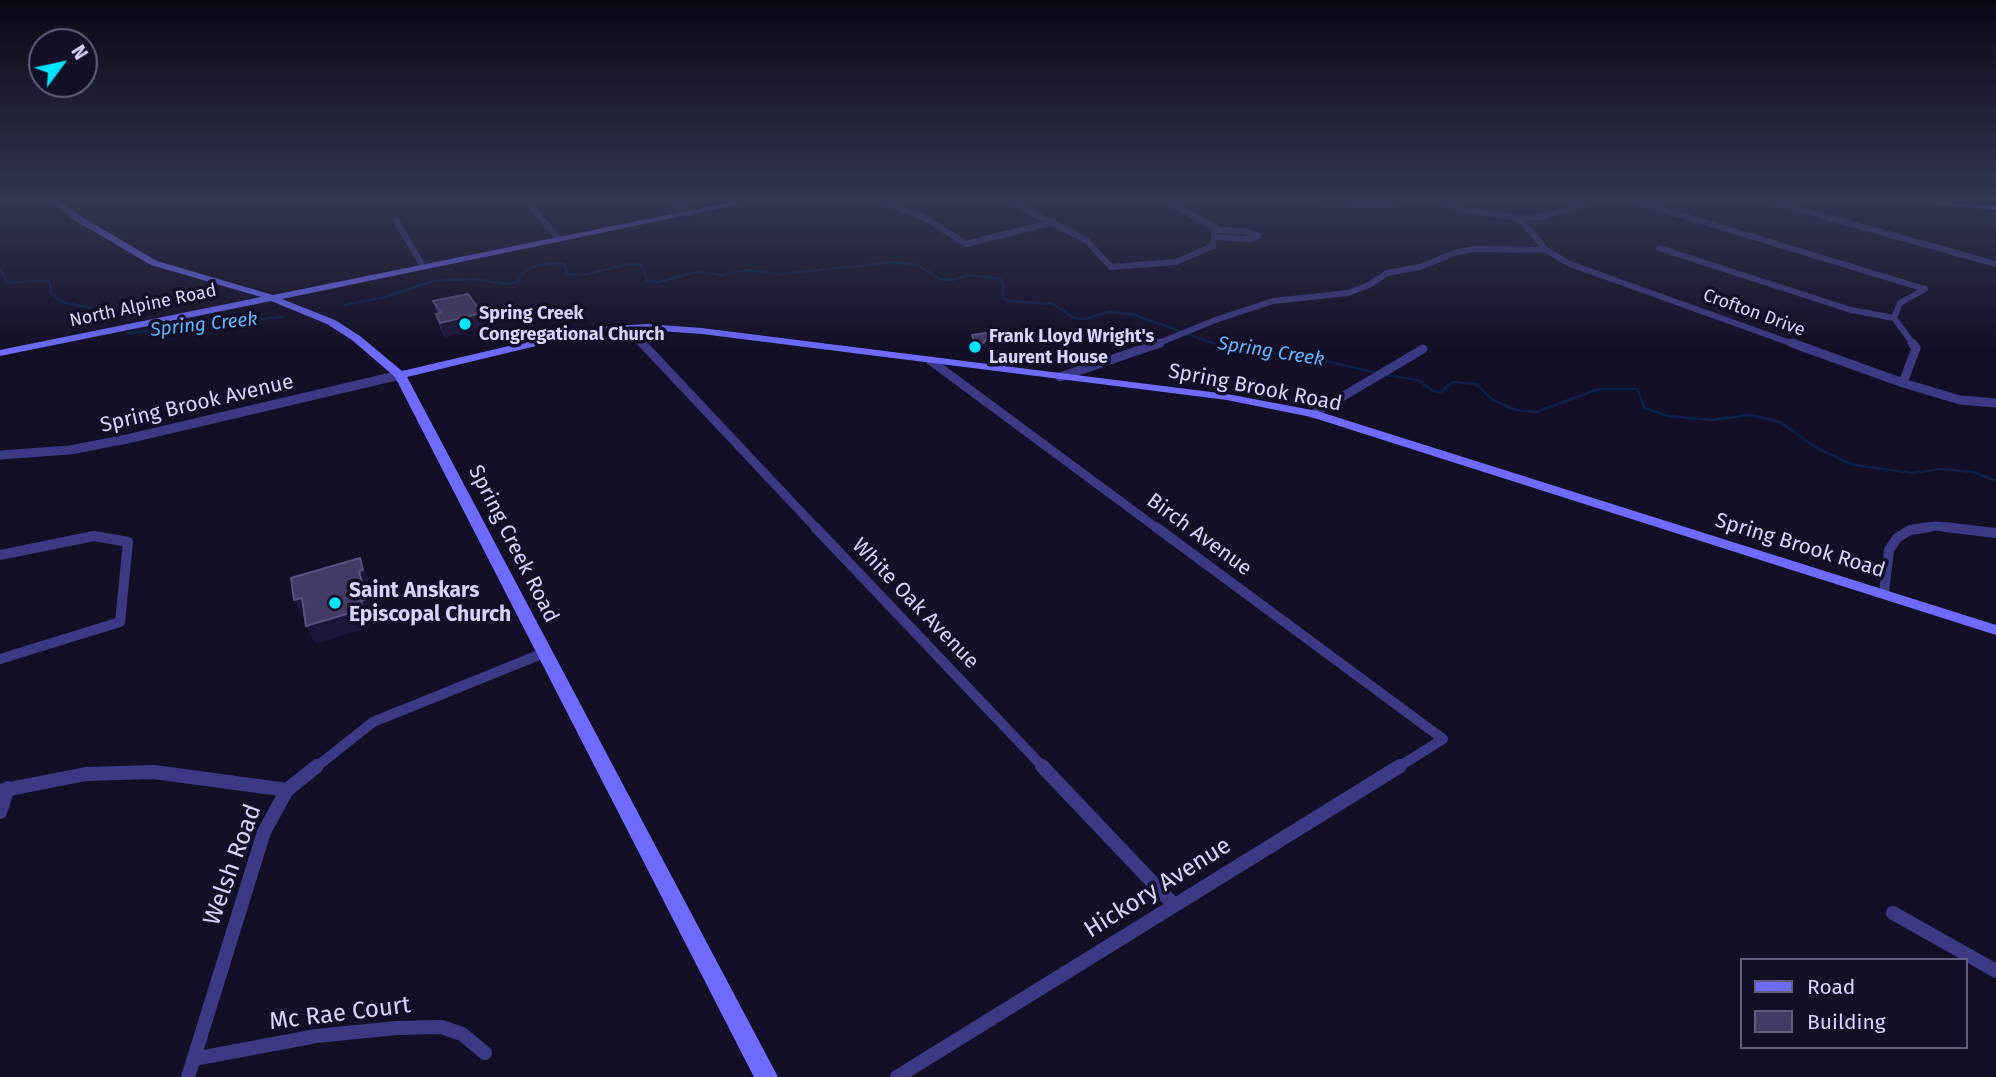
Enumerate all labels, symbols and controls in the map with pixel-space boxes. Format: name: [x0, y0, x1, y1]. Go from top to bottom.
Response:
north arrow: [28, 28, 98, 98]
text: N: [66, 41, 92, 64]
street label: North Alpine Road: [68, 280, 218, 332]
street label: Crofton Drive: [1700, 285, 1808, 341]
place label: Spring Creek Congregational Church: [479, 303, 665, 346]
water label: Spring Creek: [149, 308, 259, 342]
marker: Spring Creek Congregational Church: [457, 316, 473, 332]
place label: Frank Lloyd Wright's Laurent House: [989, 326, 1154, 368]
water label: Spring Creek: [1216, 332, 1326, 372]
marker: Frank Lloyd Wright's Laurent House: [967, 339, 983, 355]
street label: Spring Brook Road: [1166, 359, 1344, 417]
street label: Spring Brook Avenue: [98, 370, 296, 438]
street label: Spring Creek Road: [462, 461, 564, 627]
street label: Birch Avenue: [1142, 488, 1256, 582]
street label: Spring Brook Road: [1712, 508, 1888, 584]
street label: White Oak Avenue: [846, 534, 984, 674]
place label: Saint Anskars Episcopal Church: [349, 578, 511, 628]
marker: Saint Anskars Episcopal Church: [327, 595, 343, 611]
street label: Welsh Road: [198, 801, 268, 929]
street label: Hickory Avenue: [1079, 831, 1237, 945]
legend: [1741, 958, 1968, 1049]
text: Road: [1807, 974, 1855, 1000]
street label: Mc Rae Court: [268, 991, 412, 1037]
text: Building: [1807, 1009, 1886, 1035]

